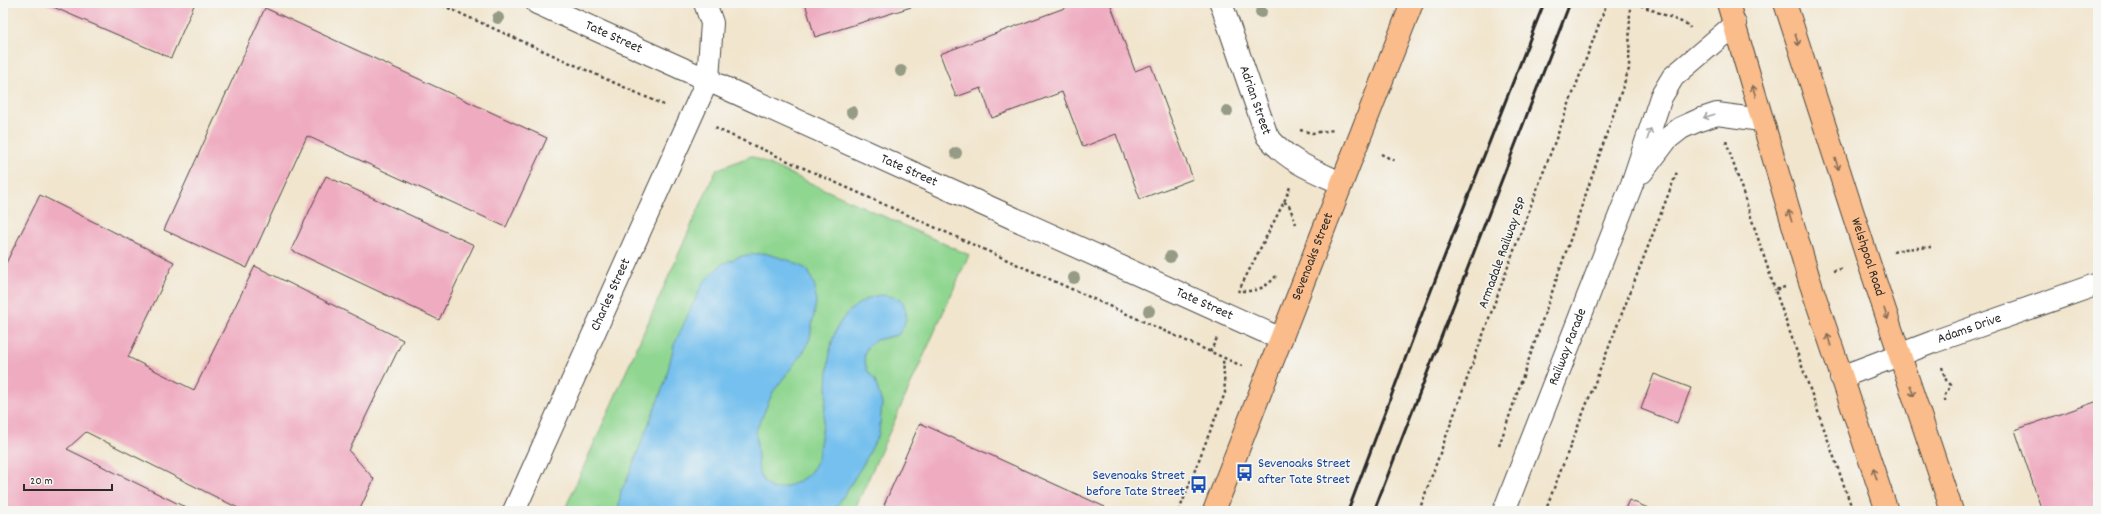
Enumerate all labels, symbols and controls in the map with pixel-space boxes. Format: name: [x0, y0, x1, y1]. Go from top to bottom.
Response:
street label: Tate Street: [582, 16, 645, 59]
one-way arrow: [1794, 33, 1801, 46]
street label: Adrian Street: [1233, 63, 1276, 138]
one-way arrow: [1749, 85, 1757, 98]
one-way arrow: [1703, 113, 1715, 121]
one-way arrow: [1646, 127, 1653, 140]
street label: Tate Street: [877, 149, 941, 193]
one-way arrow: [1834, 157, 1841, 170]
street label: Armadale Railway PSP: [1474, 194, 1532, 312]
street label: Sevenoaks Street: [1287, 210, 1339, 303]
one-way arrow: [1786, 210, 1793, 223]
street label: Welshpool Road: [1845, 215, 1889, 299]
street label: Charles Street: [586, 255, 636, 334]
street label: Tate Street: [1172, 283, 1236, 326]
street label: Railway Parade: [1544, 306, 1592, 389]
one-way arrow: [1883, 308, 1890, 321]
street label: Adams Drive: [1935, 309, 2004, 350]
one-way arrow: [1825, 334, 1832, 347]
one-way arrow: [1909, 384, 1916, 397]
place label: Sevenoaks Street after Tate Street: [1258, 454, 1350, 490]
bus stop icon: Sevenoaks Street after Tate Street: [1235, 462, 1255, 482]
scale bar: [24, 466, 112, 492]
place label: Sevenoaks Street before Tate Street: [1086, 466, 1185, 502]
one-way arrow: [1870, 468, 1878, 480]
text: 20 m: [30, 473, 53, 490]
bus stop icon: Sevenoaks Street before Tate Street: [1188, 474, 1208, 494]

